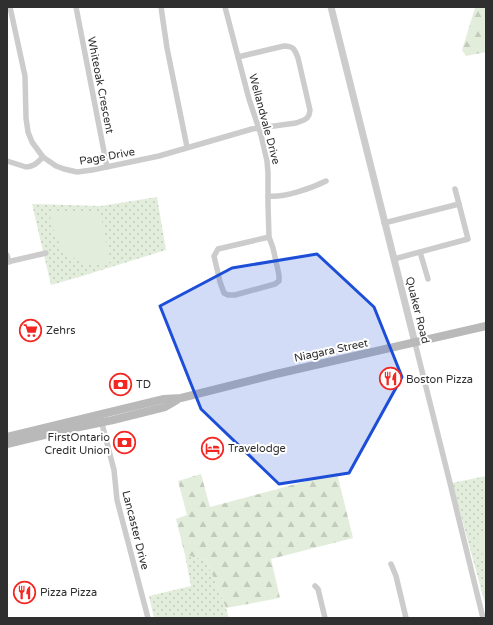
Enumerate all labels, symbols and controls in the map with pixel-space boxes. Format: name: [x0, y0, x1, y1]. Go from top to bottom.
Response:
street label: Whiteoak Crescent: [85, 35, 116, 135]
street label: Wellandvale Drive: [246, 73, 283, 166]
street label: Page Drive: [78, 145, 136, 168]
street label: Quaker Road: [403, 275, 432, 345]
supermarket icon: Zehrs: [18, 317, 44, 343]
place label: Zehrs: [46, 324, 75, 337]
street label: Niagara Street: [293, 336, 369, 365]
restaurant icon: Boston Pizza: [378, 366, 404, 392]
bank icon: TD: [107, 371, 133, 397]
place label: Boston Pizza: [406, 373, 473, 386]
place label: TD: [136, 378, 151, 391]
bank icon: FirstOntario Credit Union: [112, 430, 138, 456]
place label: FirstOntario Credit Union: [44, 431, 110, 457]
hotel icon: Travelodge: [199, 435, 225, 461]
place label: Travelodge: [228, 442, 286, 455]
street label: Lancaster Drive: [119, 489, 152, 571]
restaurant icon: Pizza Pizza: [12, 579, 38, 605]
place label: Pizza Pizza: [40, 586, 97, 599]

